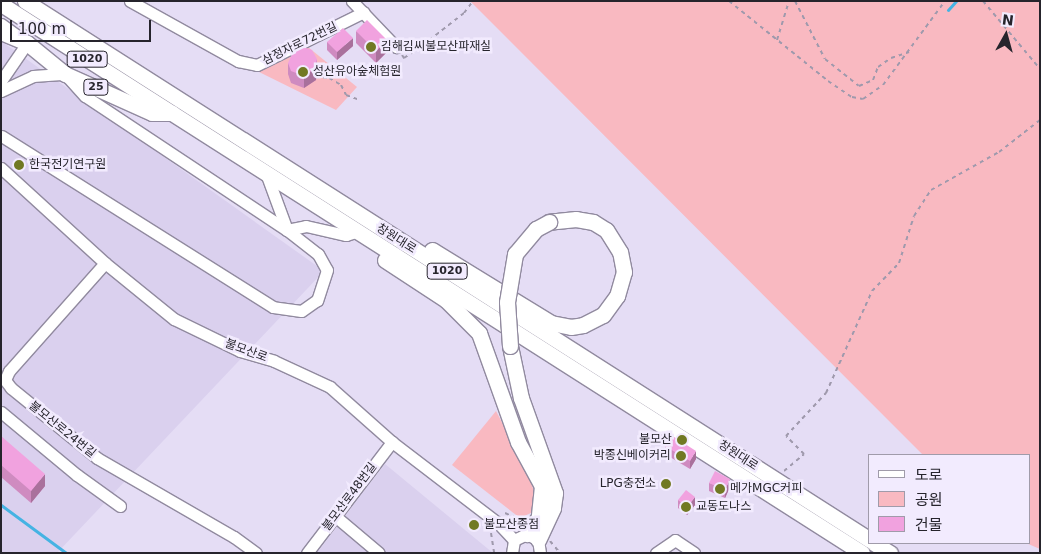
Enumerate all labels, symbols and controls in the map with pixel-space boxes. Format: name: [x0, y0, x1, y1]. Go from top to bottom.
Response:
scale bar: [12, 10, 154, 42]
north arrow: [981, 10, 1031, 60]
text: N: [1001, 11, 1015, 29]
text: 100 m: [18, 20, 66, 38]
street label: 삼정자로72번길: [260, 20, 340, 68]
place label: 김해김씨불모산파재실: [381, 40, 491, 54]
marker: 김해김씨불모산파재실: [365, 41, 377, 53]
road number: 1020: [66, 51, 108, 68]
place label: 성산유아숲체험원: [313, 65, 401, 79]
marker: 성산유아숲체험원: [297, 66, 309, 78]
road number: 25: [82, 78, 110, 95]
place label: 한국전기연구원: [29, 158, 106, 172]
marker: 한국전기연구원: [13, 159, 25, 171]
street label: 창원대로: [373, 221, 419, 257]
road number: 1020: [426, 262, 468, 280]
street label: 불모산로: [223, 337, 269, 365]
street label: 불모산로24번길: [26, 399, 98, 461]
place label: 불모산: [639, 433, 672, 447]
marker: 불모산: [676, 434, 688, 446]
street label: 창원대로: [716, 438, 760, 474]
place label: 박종신베이커리: [594, 449, 671, 463]
marker: 박종신베이커리: [675, 450, 687, 462]
legend: [868, 454, 1031, 544]
street label: 불모산로48번길: [320, 460, 380, 534]
text: 도로: [915, 466, 943, 484]
place label: LPG충전소: [600, 477, 656, 491]
marker: LPG충전소: [660, 478, 672, 490]
place label: 메가MGC커피: [730, 482, 802, 496]
marker: 메가MGC커피: [714, 483, 726, 495]
text: 공원: [915, 491, 943, 509]
place label: 교동도나스: [696, 500, 751, 514]
marker: 교동도나스: [680, 501, 692, 513]
text: 건물: [915, 516, 943, 534]
place label: 불모산종점: [484, 518, 539, 532]
marker: 불모산종점: [468, 519, 480, 531]

